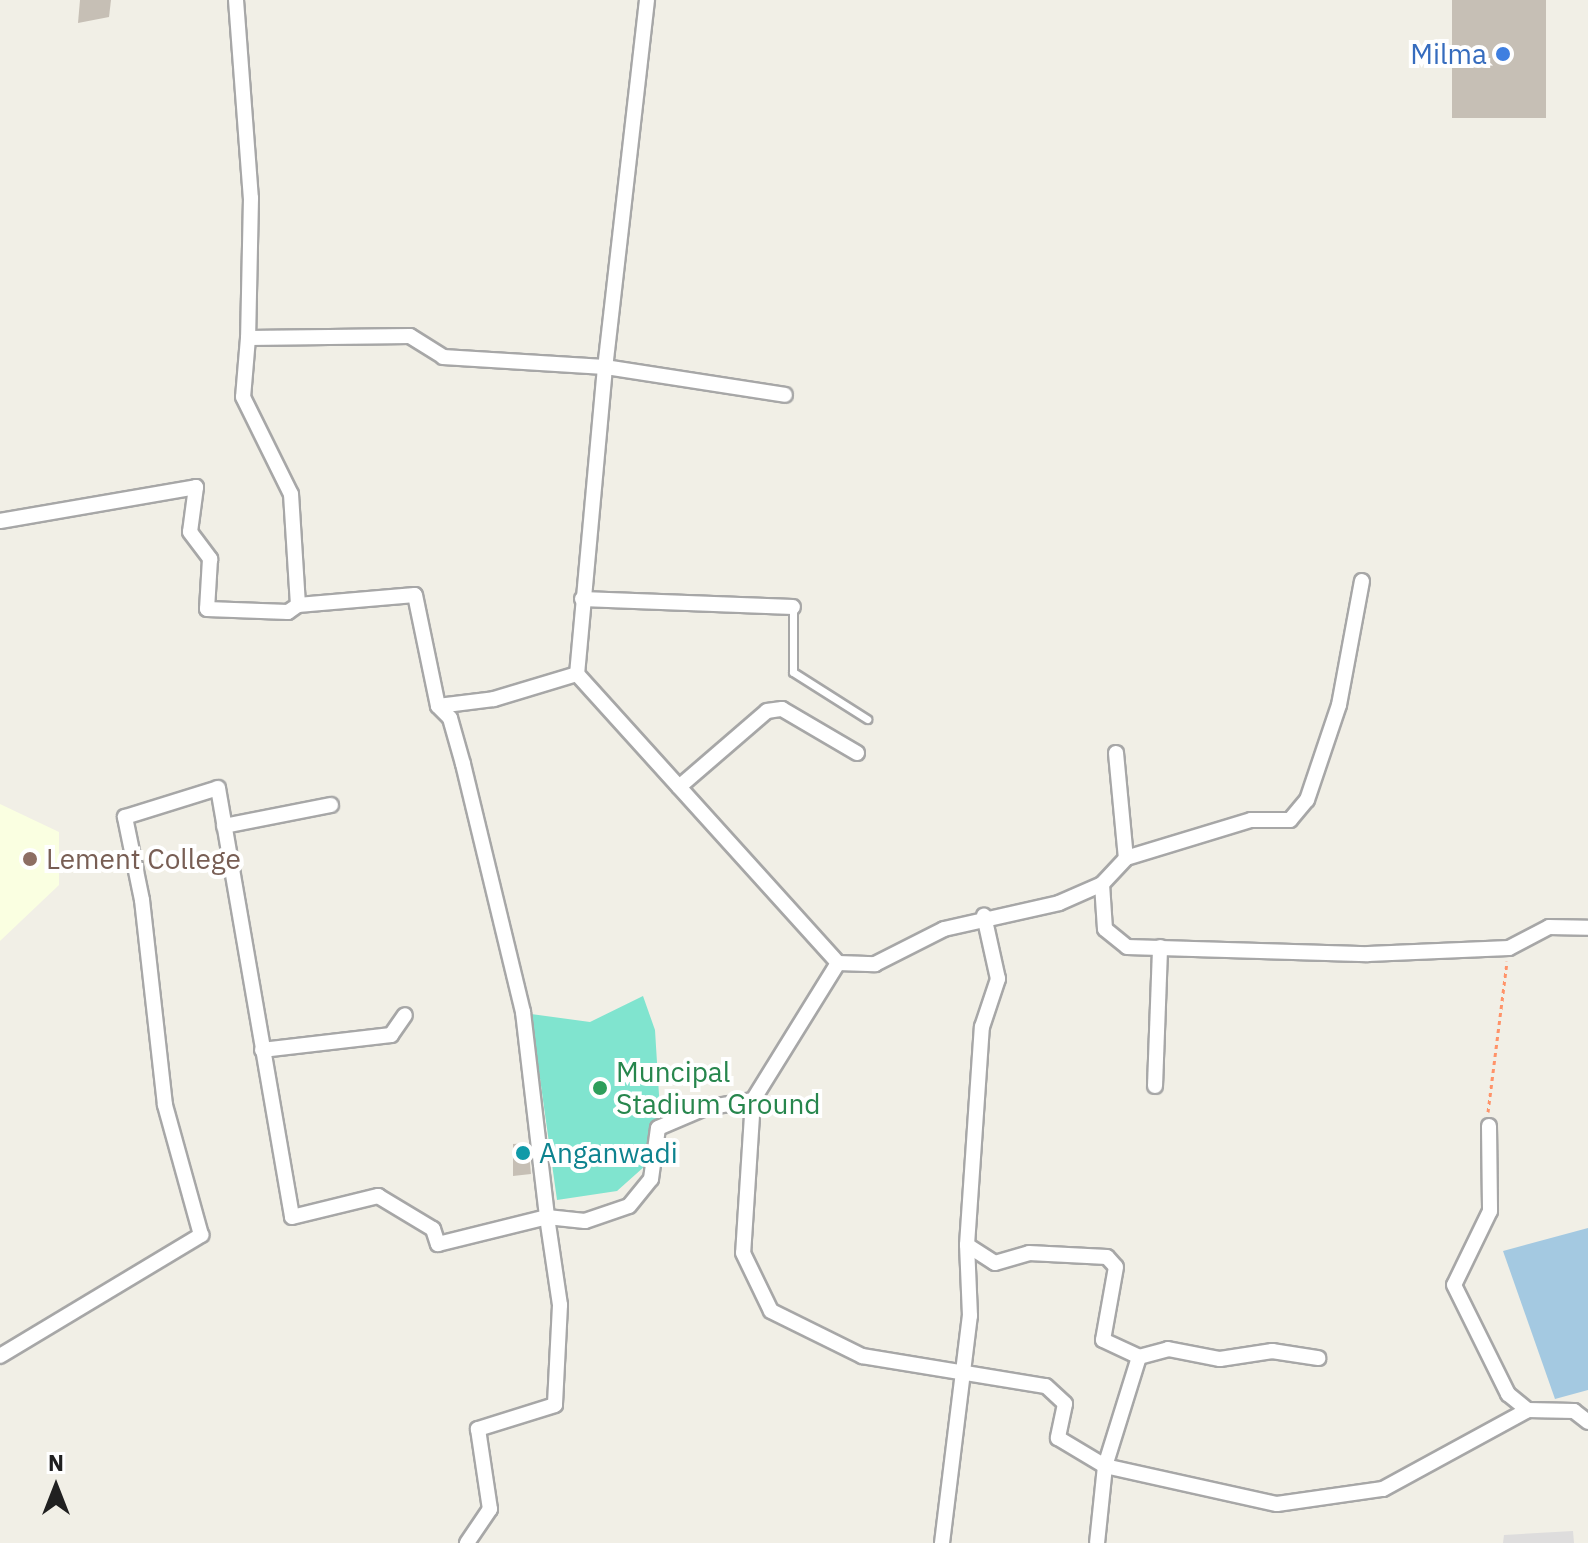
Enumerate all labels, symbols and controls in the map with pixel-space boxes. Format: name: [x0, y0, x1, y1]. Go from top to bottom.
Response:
place label: Milma: [1410, 37, 1487, 71]
marker: Milma: [1494, 45, 1512, 63]
place label: Lement College: [46, 842, 241, 876]
marker: Lement College: [21, 850, 39, 868]
place label: Muncipal Stadium Ground: [616, 1055, 821, 1121]
marker: Muncipal Stadium Ground: [591, 1079, 609, 1097]
place label: Anganwadi: [539, 1136, 678, 1170]
marker: Anganwadi: [514, 1144, 532, 1162]
north arrow: [16, 1447, 96, 1527]
text: N: [48, 1448, 64, 1477]

